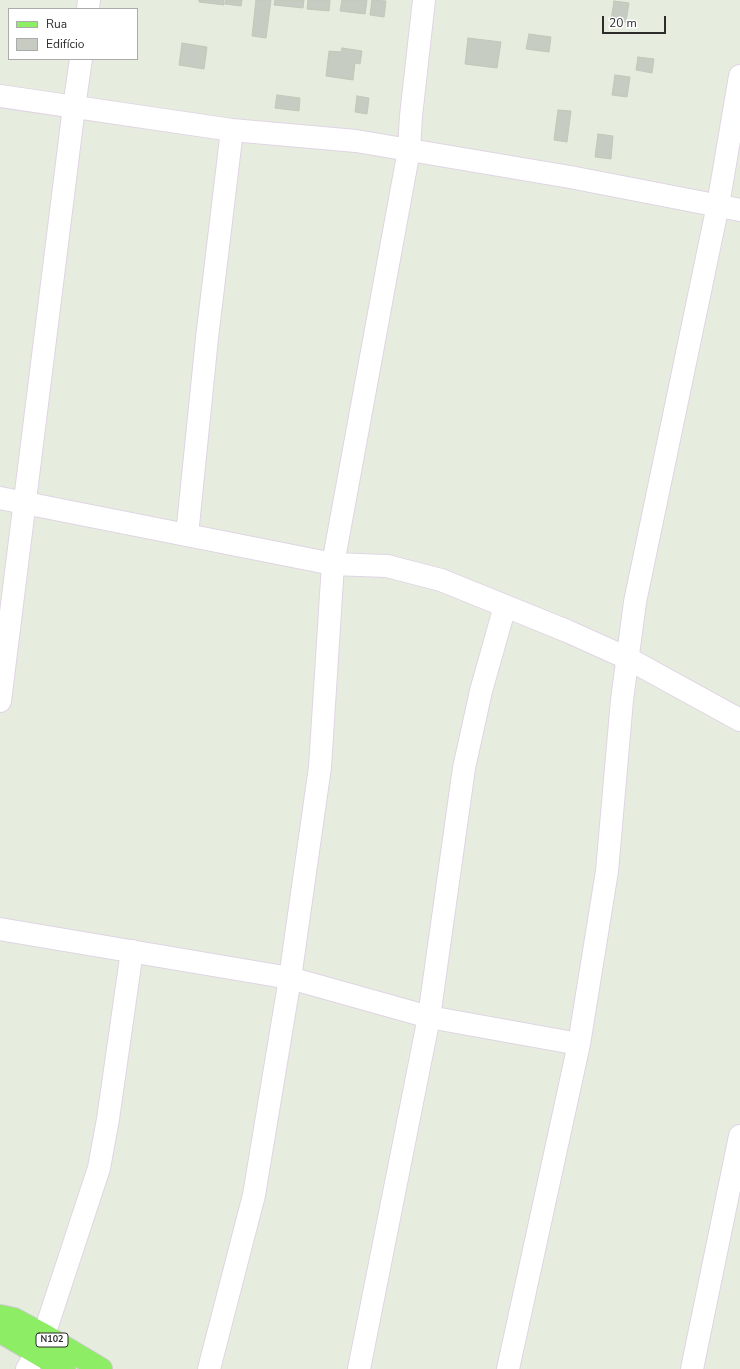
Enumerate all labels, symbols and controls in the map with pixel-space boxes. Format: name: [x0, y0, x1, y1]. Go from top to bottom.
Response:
legend: [8, 8, 138, 60]
scale bar: [604, 8, 668, 34]
text: 20 m: [609, 15, 637, 31]
text: Rua: [46, 16, 67, 32]
text: Edifício: [46, 36, 85, 52]
road number: N102: [36, 1333, 68, 1347]

